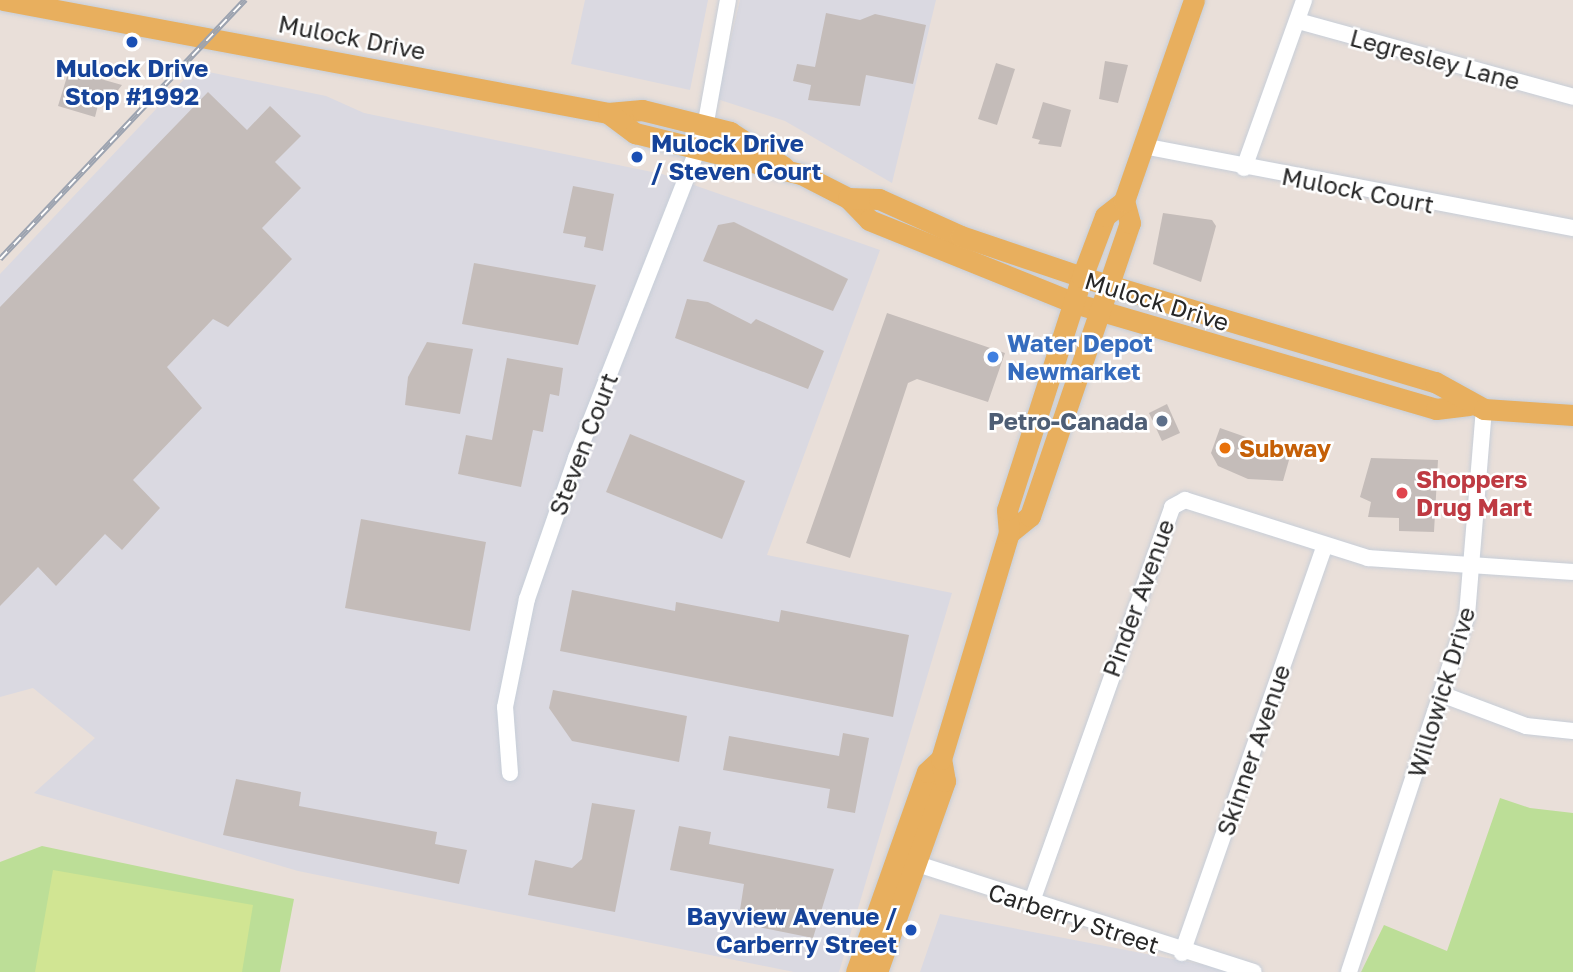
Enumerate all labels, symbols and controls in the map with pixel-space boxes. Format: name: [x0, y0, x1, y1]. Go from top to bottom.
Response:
street label: Mulock Drive: [276, 9, 428, 65]
street label: Legresley Lane: [1347, 23, 1523, 95]
marker: Mulock Drive Stop #1992: [124, 34, 140, 50]
place label: Mulock Drive Stop #1992: [56, 54, 208, 110]
place label: Mulock Drive / Steven Court: [651, 129, 821, 185]
marker: Mulock Drive / Steven Court: [629, 149, 645, 165]
street label: Mulock Court: [1280, 161, 1436, 219]
street label: Mulock Drive: [1081, 265, 1233, 337]
place label: Water Depot Newmarket: [1007, 329, 1153, 385]
marker: Water Depot Newmarket: [985, 349, 1001, 365]
street label: Steven Court: [543, 369, 623, 519]
place label: Petro-Canada: [988, 407, 1148, 435]
marker: Petro-Canada: [1154, 413, 1170, 429]
place label: Subway: [1239, 434, 1331, 462]
marker: Subway: [1217, 440, 1233, 456]
place label: Shoppers Drug Mart: [1416, 465, 1532, 521]
marker: Shoppers Drug Mart: [1394, 485, 1410, 501]
street label: Pinder Avenue: [1096, 515, 1180, 681]
street label: Willowick Drive: [1401, 603, 1481, 781]
street label: Skinner Avenue: [1210, 661, 1296, 839]
street label: Carberry Street: [985, 877, 1163, 959]
place label: Bayview Avenue / Carberry Street: [686, 902, 897, 958]
marker: Bayview Avenue / Carberry Street: [903, 922, 919, 938]

